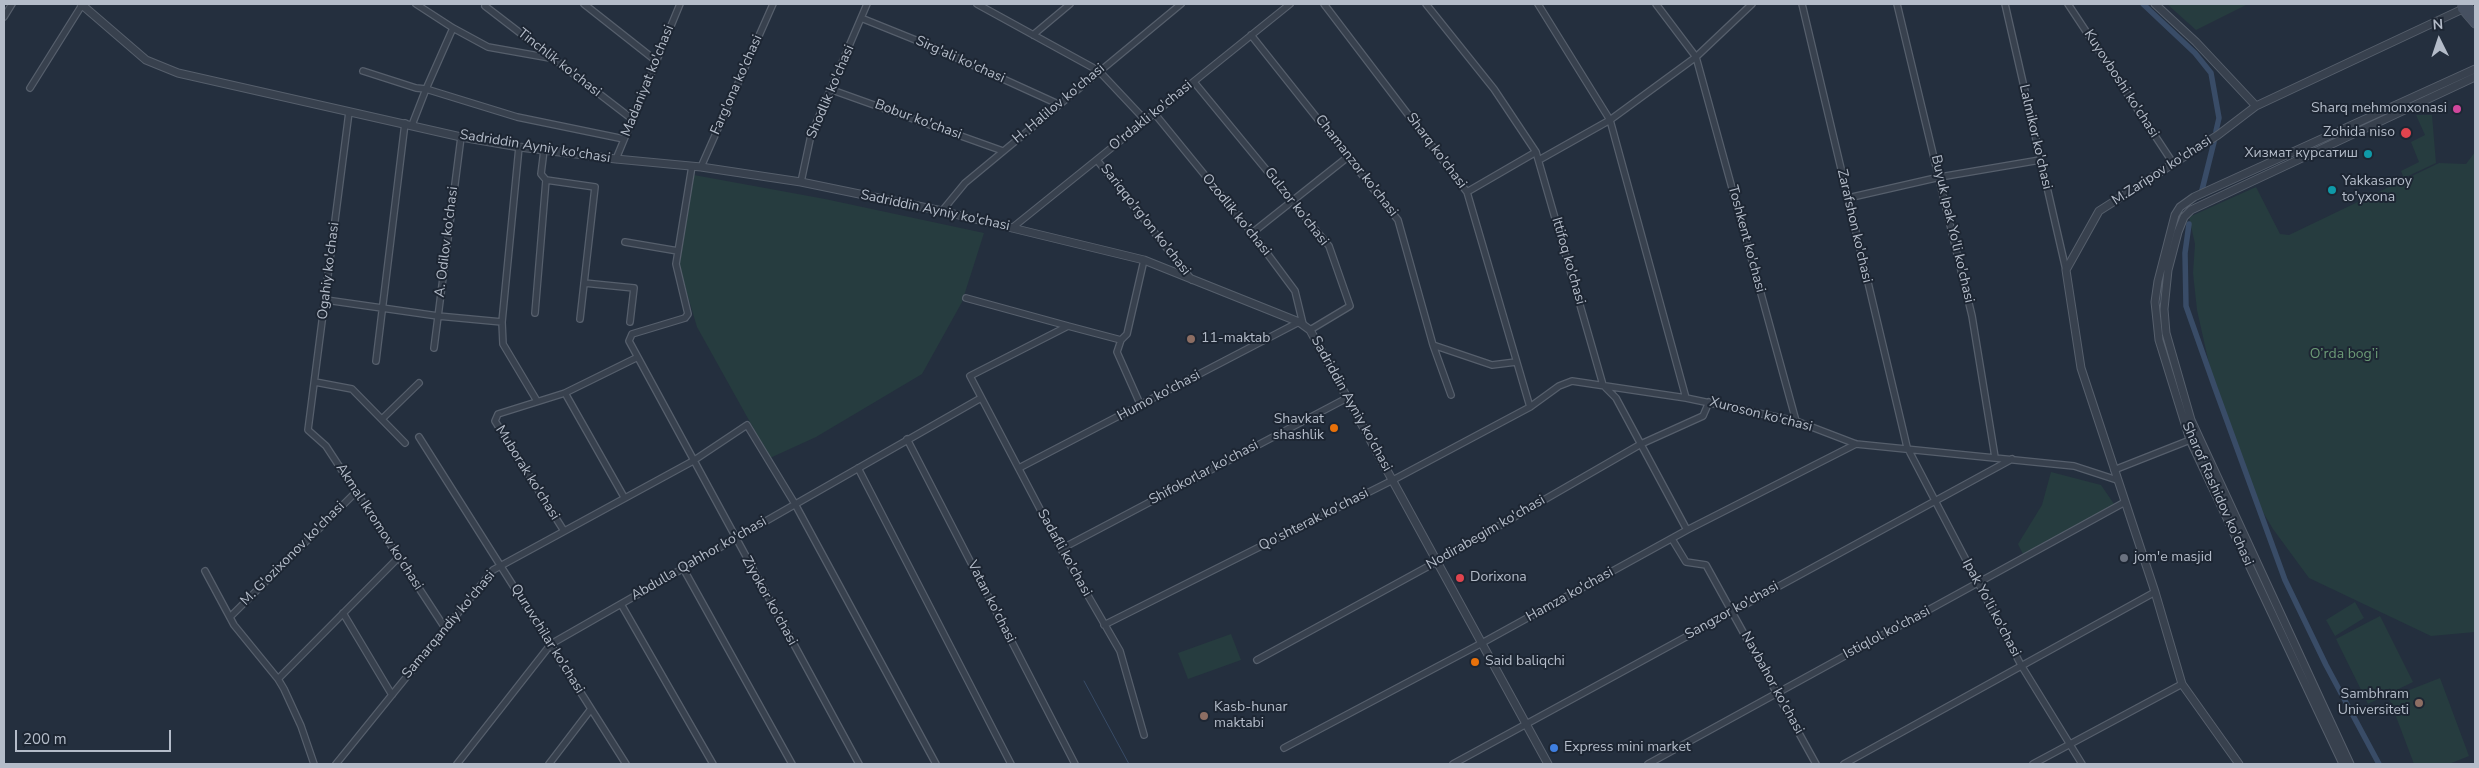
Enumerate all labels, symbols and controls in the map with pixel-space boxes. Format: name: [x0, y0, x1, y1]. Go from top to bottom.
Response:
north arrow: [2414, 15, 2464, 65]
text: N: [2432, 15, 2444, 34]
street label: Madaniyat ko'chasi: [618, 23, 678, 139]
street label: Tinchlik ko'chasi: [514, 25, 604, 101]
street label: Kuyovboshi ko'chasi: [2080, 27, 2162, 141]
street label: Farg'ona ko'chasi: [708, 33, 766, 137]
street label: Sirg'ali ko'chasi: [913, 33, 1007, 87]
street label: Shodlik ko'chasi: [804, 43, 858, 141]
street label: H. Halilov ko'chasi: [1010, 61, 1108, 147]
street label: O'rdakli ko'chasi: [1106, 77, 1196, 155]
street label: Lalmikor ko'chasi: [2015, 83, 2055, 191]
street label: Bobur ko'chasi: [872, 96, 964, 144]
place label: Sharq mehmonxonasi: [2311, 101, 2447, 117]
marker: Sharq mehmonxonasi: [2451, 103, 2463, 115]
street label: Sharq ko'chasi: [1402, 110, 1470, 192]
street label: Chamanzor ko'chasi: [1311, 112, 1401, 220]
place label: Zohida niso: [2323, 125, 2395, 141]
marker: Zohida niso: [2399, 126, 2413, 140]
street label: Sadriddin Ayniy ko'chasi: [459, 127, 611, 167]
street label: M.Zaripov ko'chasi: [2109, 133, 2215, 209]
place label: Хизмат курсатиш: [2244, 146, 2358, 162]
marker: Хизмат курсатиш: [2362, 148, 2374, 160]
street label: Buyuk Ipak Yo'li ko'chasi: [1927, 153, 1977, 305]
street label: Sariqqo'rg'on ko'chasi: [1096, 161, 1194, 279]
street label: Gulzor ko'chasi: [1260, 165, 1332, 249]
street label: Zarafshon ko'chasi: [1833, 168, 1875, 284]
street label: Ozodlik ko'chasi: [1198, 171, 1274, 259]
place label: Yakkasaroy to'yxona: [2342, 174, 2412, 206]
street label: Toshkent ko'chasi: [1724, 184, 1768, 294]
marker: Yakkasaroy to'yxona: [2326, 184, 2338, 196]
street label: A. Odilov ko'chasi: [432, 186, 462, 298]
street label: Sadriddin Ayniy ko'chasi: [859, 187, 1011, 235]
street label: Ittifoq ko'chasi: [1548, 215, 1588, 307]
street label: Ogahiy ko'chasi: [315, 221, 343, 321]
place label: 11-maktab: [1201, 331, 1270, 347]
marker: 11-maktab: [1185, 333, 1197, 345]
street label: Sadriddin Ayniy ko'chasi: [1307, 333, 1395, 475]
park label: O’rda bog’i: [2310, 347, 2378, 363]
street label: Humo ko'chasi: [1115, 367, 1203, 425]
street label: Xuroson ko'chasi: [1708, 394, 1814, 436]
place label: Shavkat shashlik: [1273, 412, 1324, 444]
street label: Sharof Rashidov ko'chasi: [2178, 419, 2256, 569]
marker: Shavkat shashlik: [1328, 422, 1340, 434]
street label: Muborak ko'chasi: [491, 423, 563, 523]
street label: Shifokorlar ko'chasi: [1146, 437, 1262, 509]
street label: Akmal Ikromov ko'chasi: [332, 461, 426, 593]
street label: Qo'shterak ko'chasi: [1256, 485, 1372, 555]
street label: Nodirabegim ko'chasi: [1424, 492, 1548, 574]
street label: M. G'ozixonov ko'chasi: [237, 498, 349, 610]
street label: Sadafli ko'chasi: [1033, 507, 1095, 599]
street label: Abdulla Qahhor ko'chasi: [628, 513, 770, 605]
place label: jom'e masjid: [2134, 550, 2212, 566]
marker: jom'e masjid: [2118, 552, 2130, 564]
street label: Ziyokor ko'chasi: [738, 554, 800, 648]
street label: Ipak Yo'li ko'chasi: [1958, 556, 2024, 660]
street label: Vatan ko'chasi: [963, 558, 1019, 646]
street label: Hamza ko'chasi: [1523, 564, 1617, 626]
street label: Samarqandiy ko'chasi: [399, 568, 499, 682]
place label: Dorixona: [1470, 570, 1527, 586]
marker: Dorixona: [1454, 572, 1466, 584]
street label: Sangzor ko'chasi: [1682, 578, 1782, 644]
street label: Quruvchilar ko'chasi: [507, 581, 587, 697]
street label: Istiqlol ko'chasi: [1841, 603, 1933, 663]
street label: Navbahor ko'chasi: [1737, 629, 1807, 737]
place label: Said baliqchi: [1485, 654, 1565, 670]
marker: Said baliqchi: [1469, 656, 1481, 668]
place label: Sambhram Universiteti: [2338, 687, 2409, 720]
marker: Sambhram Universiteti: [2413, 697, 2425, 709]
place label: Kasb-hunar maktabi: [1214, 700, 1287, 732]
marker: Kasb-hunar maktabi: [1198, 710, 1210, 722]
scale bar: [18, 720, 174, 752]
text: 200 m: [23, 729, 67, 749]
place label: Express mini market: [1564, 740, 1691, 756]
marker: Express mini market: [1548, 742, 1560, 754]

